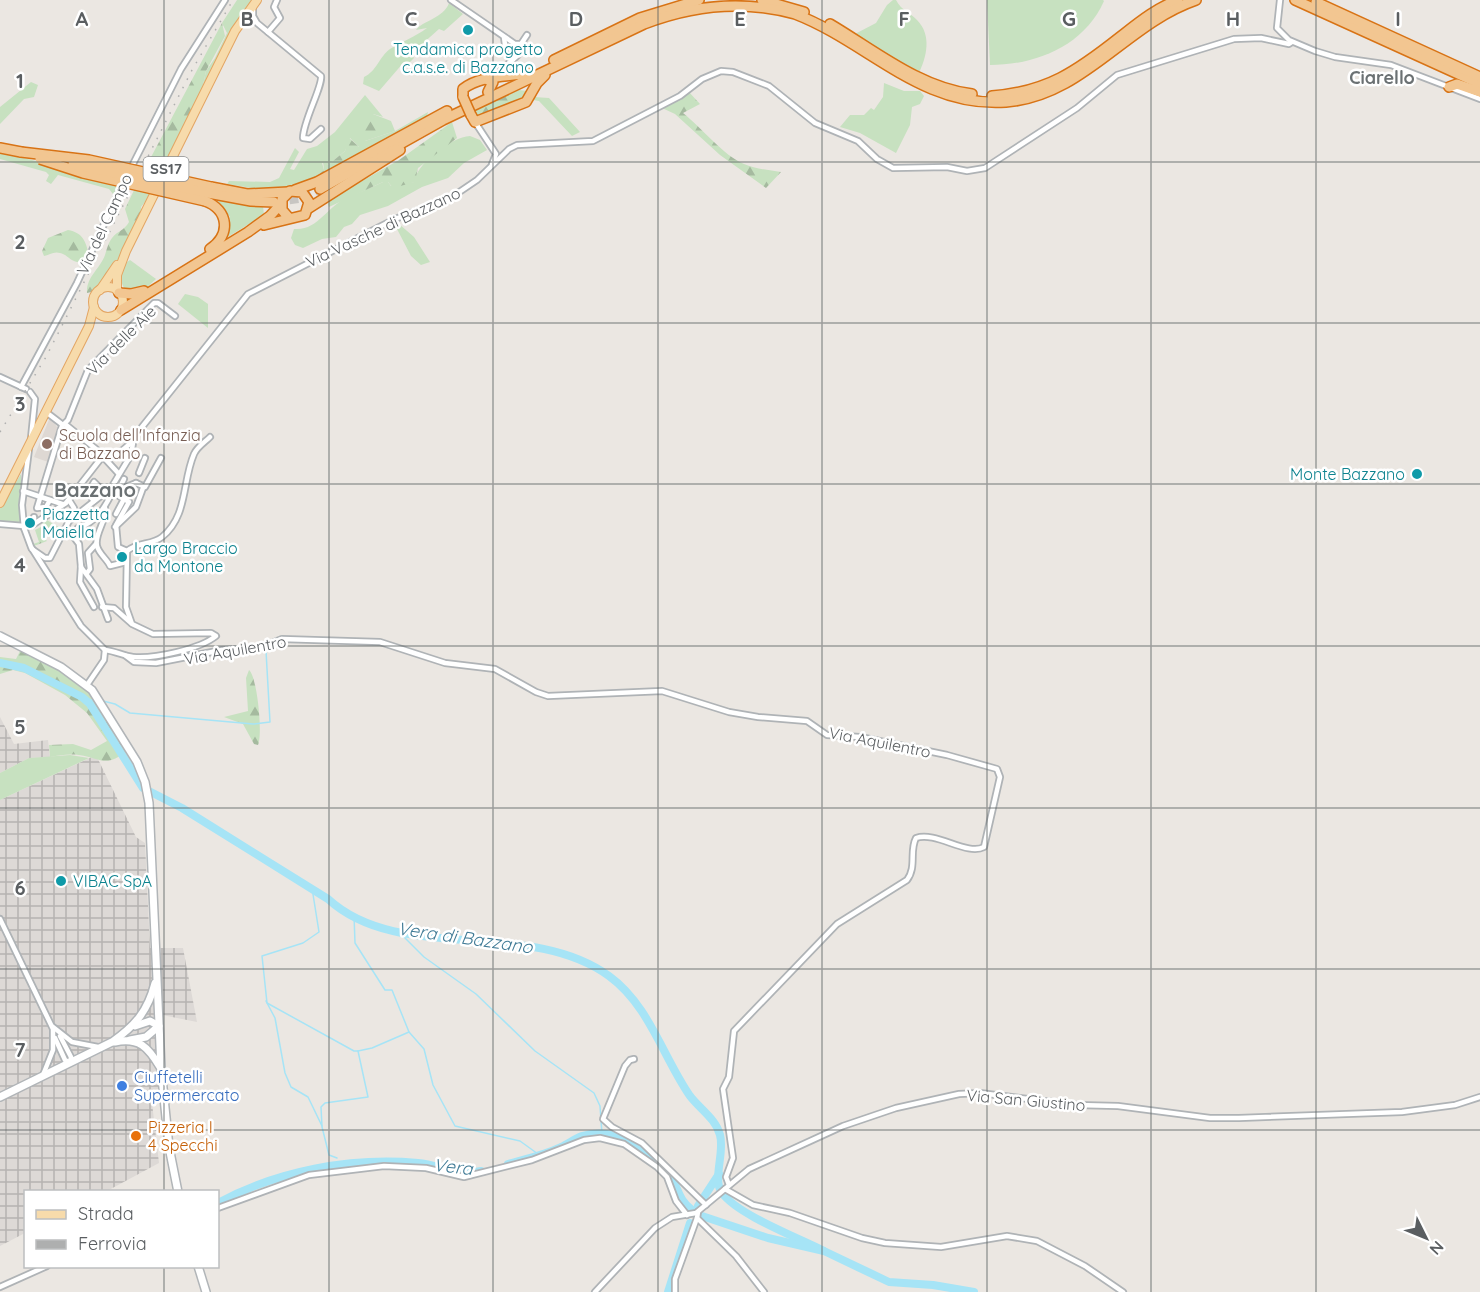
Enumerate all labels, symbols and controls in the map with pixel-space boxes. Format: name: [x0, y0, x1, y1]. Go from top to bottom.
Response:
text: A: [76, 6, 89, 31]
text: B: [240, 6, 254, 31]
text: C: [405, 6, 418, 31]
text: D: [569, 6, 583, 31]
text: E: [734, 6, 746, 31]
text: F: [898, 6, 910, 31]
text: G: [1062, 6, 1076, 31]
text: H: [1226, 6, 1240, 31]
text: I: [1395, 6, 1401, 31]
marker: Tendamica progetto c.a.s.e. di Bazzano: [461, 23, 475, 37]
place label: Tendamica progetto c.a.s.e. di Bazzano: [393, 39, 543, 77]
district label: Ciarello: [1349, 66, 1415, 89]
text: 1: [16, 68, 24, 93]
road number: SS17: [144, 157, 188, 181]
street label: Via del Campo: [72, 170, 136, 278]
street label: Via Vasche di Bazzano: [303, 182, 463, 272]
text: 2: [14, 229, 26, 254]
street label: Via delle Aie: [82, 301, 160, 379]
text: 3: [15, 391, 25, 416]
place label: Scuola dell'Infanzia di Bazzano: [59, 425, 201, 463]
marker: Scuola dell'Infanzia di Bazzano: [40, 437, 54, 451]
place label: Monte Bazzano: [1290, 464, 1405, 484]
marker: Monte Bazzano: [1410, 467, 1424, 481]
district label: Bazzano: [54, 477, 136, 502]
place label: Piazzetta Maiella: [42, 504, 109, 542]
marker: Piazzetta Maiella: [23, 516, 37, 530]
place label: Largo Braccio da Montone: [134, 538, 238, 576]
marker: Largo Braccio da Montone: [115, 550, 129, 564]
text: 4: [14, 552, 26, 577]
street label: Via Aquilentro: [182, 631, 288, 669]
text: 5: [14, 714, 26, 739]
street label: Via Aquilentro: [827, 722, 933, 762]
place label: VIBAC SpA: [73, 871, 152, 891]
marker: VIBAC SpA: [54, 874, 68, 888]
text: 6: [14, 875, 26, 900]
water label: Vera di Bazzano: [396, 917, 535, 959]
text: 7: [15, 1037, 26, 1062]
place label: Ciuffetelli Supermercato: [134, 1067, 239, 1105]
marker: Ciuffetelli Supermercato: [115, 1079, 129, 1093]
street label: Via San Giustino: [966, 1085, 1086, 1115]
place label: Pizzeria I 4 Specchi: [148, 1117, 218, 1155]
marker: Pizzeria I 4 Specchi: [129, 1129, 143, 1143]
water label: Vera: [432, 1153, 475, 1180]
legend: [24, 1190, 219, 1268]
text: Strada: [78, 1202, 134, 1225]
north arrow: [1396, 1208, 1456, 1268]
text: Ferrovia: [78, 1232, 147, 1255]
text: N: [1426, 1237, 1448, 1259]

